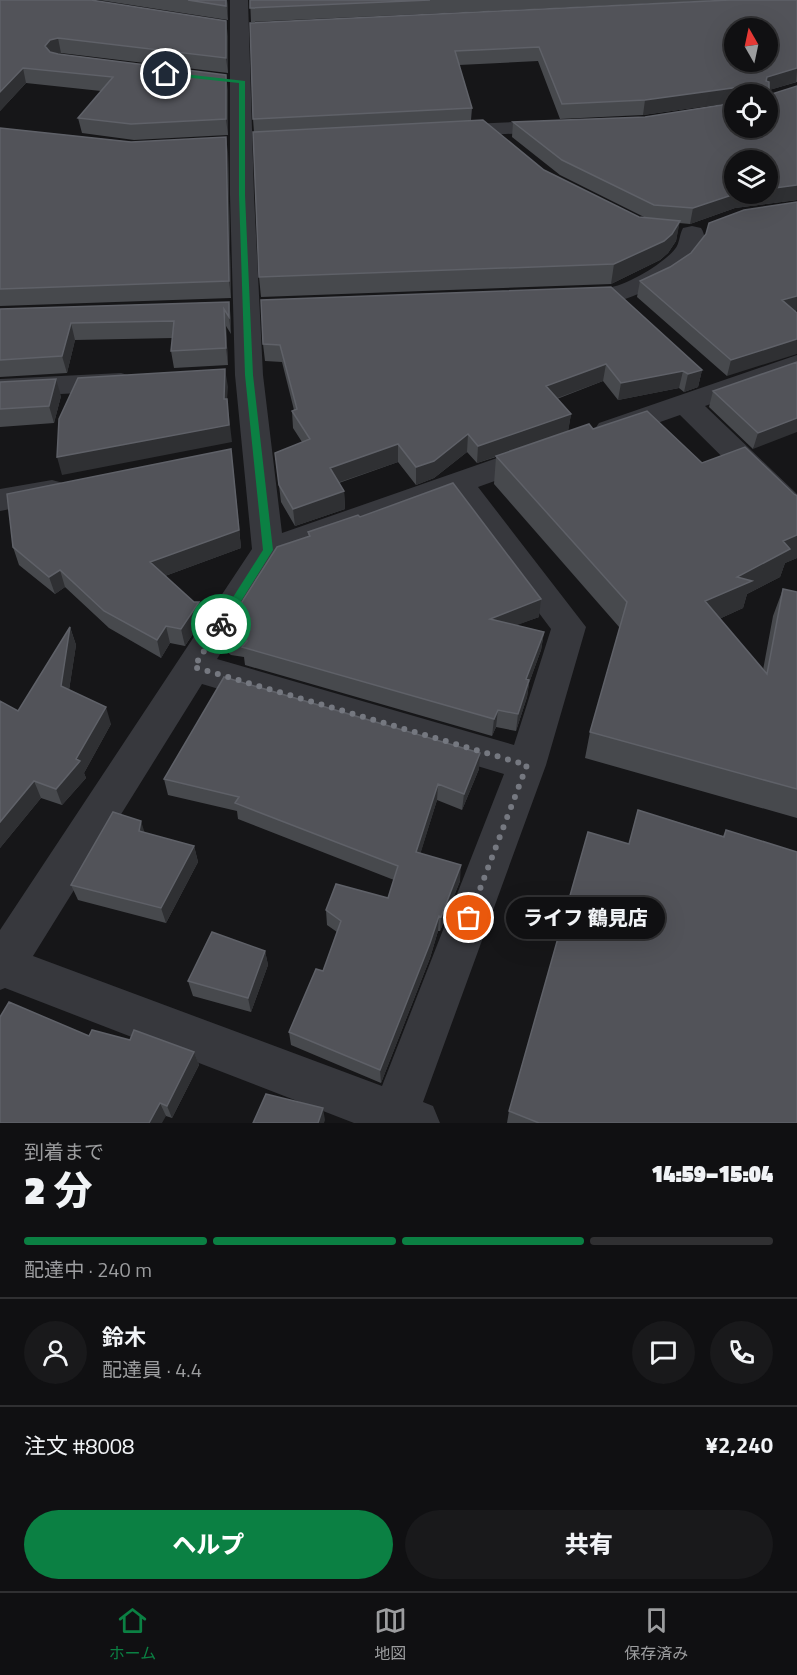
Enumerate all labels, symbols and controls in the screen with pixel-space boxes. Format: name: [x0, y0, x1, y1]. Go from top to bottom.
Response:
north arrow: [724, 18, 778, 72]
map controls: [724, 18, 778, 204]
pin: [140, 48, 191, 99]
icon: home: [149, 57, 182, 90]
button: locate: [724, 84, 778, 138]
button: layers: [724, 150, 778, 204]
courier: [191, 594, 251, 654]
icon: bike: [205, 608, 238, 641]
pin: [443, 892, 494, 943]
callout: ライフ 鶴見店: [505, 897, 664, 939]
icon: bag: [452, 901, 485, 934]
text: ライフ 鶴見店: [523, 902, 648, 933]
text: 到着まで: [24, 1136, 104, 1167]
text: 14:59–15:04: [651, 1157, 773, 1191]
text: 2 分: [24, 1160, 93, 1219]
text: 配達中 · 240 m: [24, 1254, 152, 1285]
text: 鈴木: [102, 1320, 146, 1354]
button: person: [24, 1321, 87, 1384]
button: chat: [632, 1321, 695, 1384]
button: phone: [710, 1321, 773, 1384]
text: 配達員 · 4.4: [102, 1354, 202, 1385]
text: ¥2,240: [706, 1428, 773, 1462]
text: 注文 #8008: [24, 1429, 134, 1463]
button: ヘルプ: [24, 1510, 393, 1579]
button: 共有: [405, 1510, 773, 1579]
tab: ホーム: [109, 1604, 156, 1665]
tab: 地図: [374, 1604, 407, 1665]
tab: 保存済み: [624, 1604, 688, 1665]

